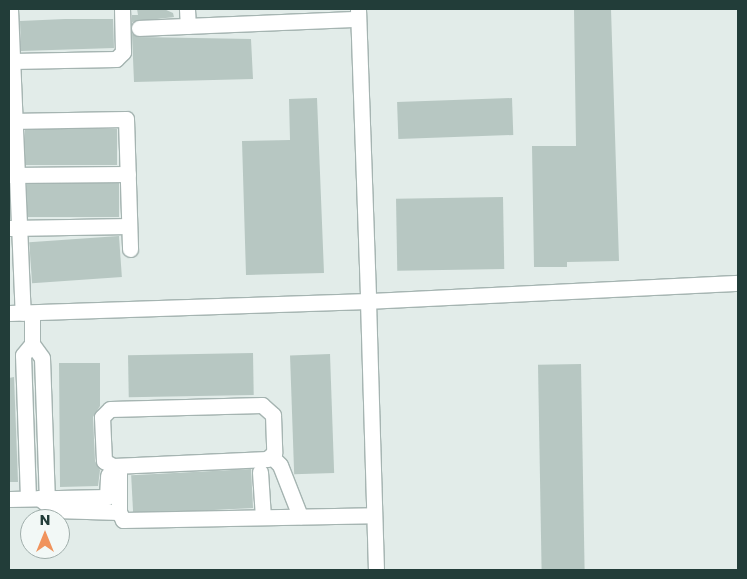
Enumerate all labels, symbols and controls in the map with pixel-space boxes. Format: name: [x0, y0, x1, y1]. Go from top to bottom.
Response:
north arrow: [20, 509, 70, 559]
text: N: [40, 510, 50, 530]

